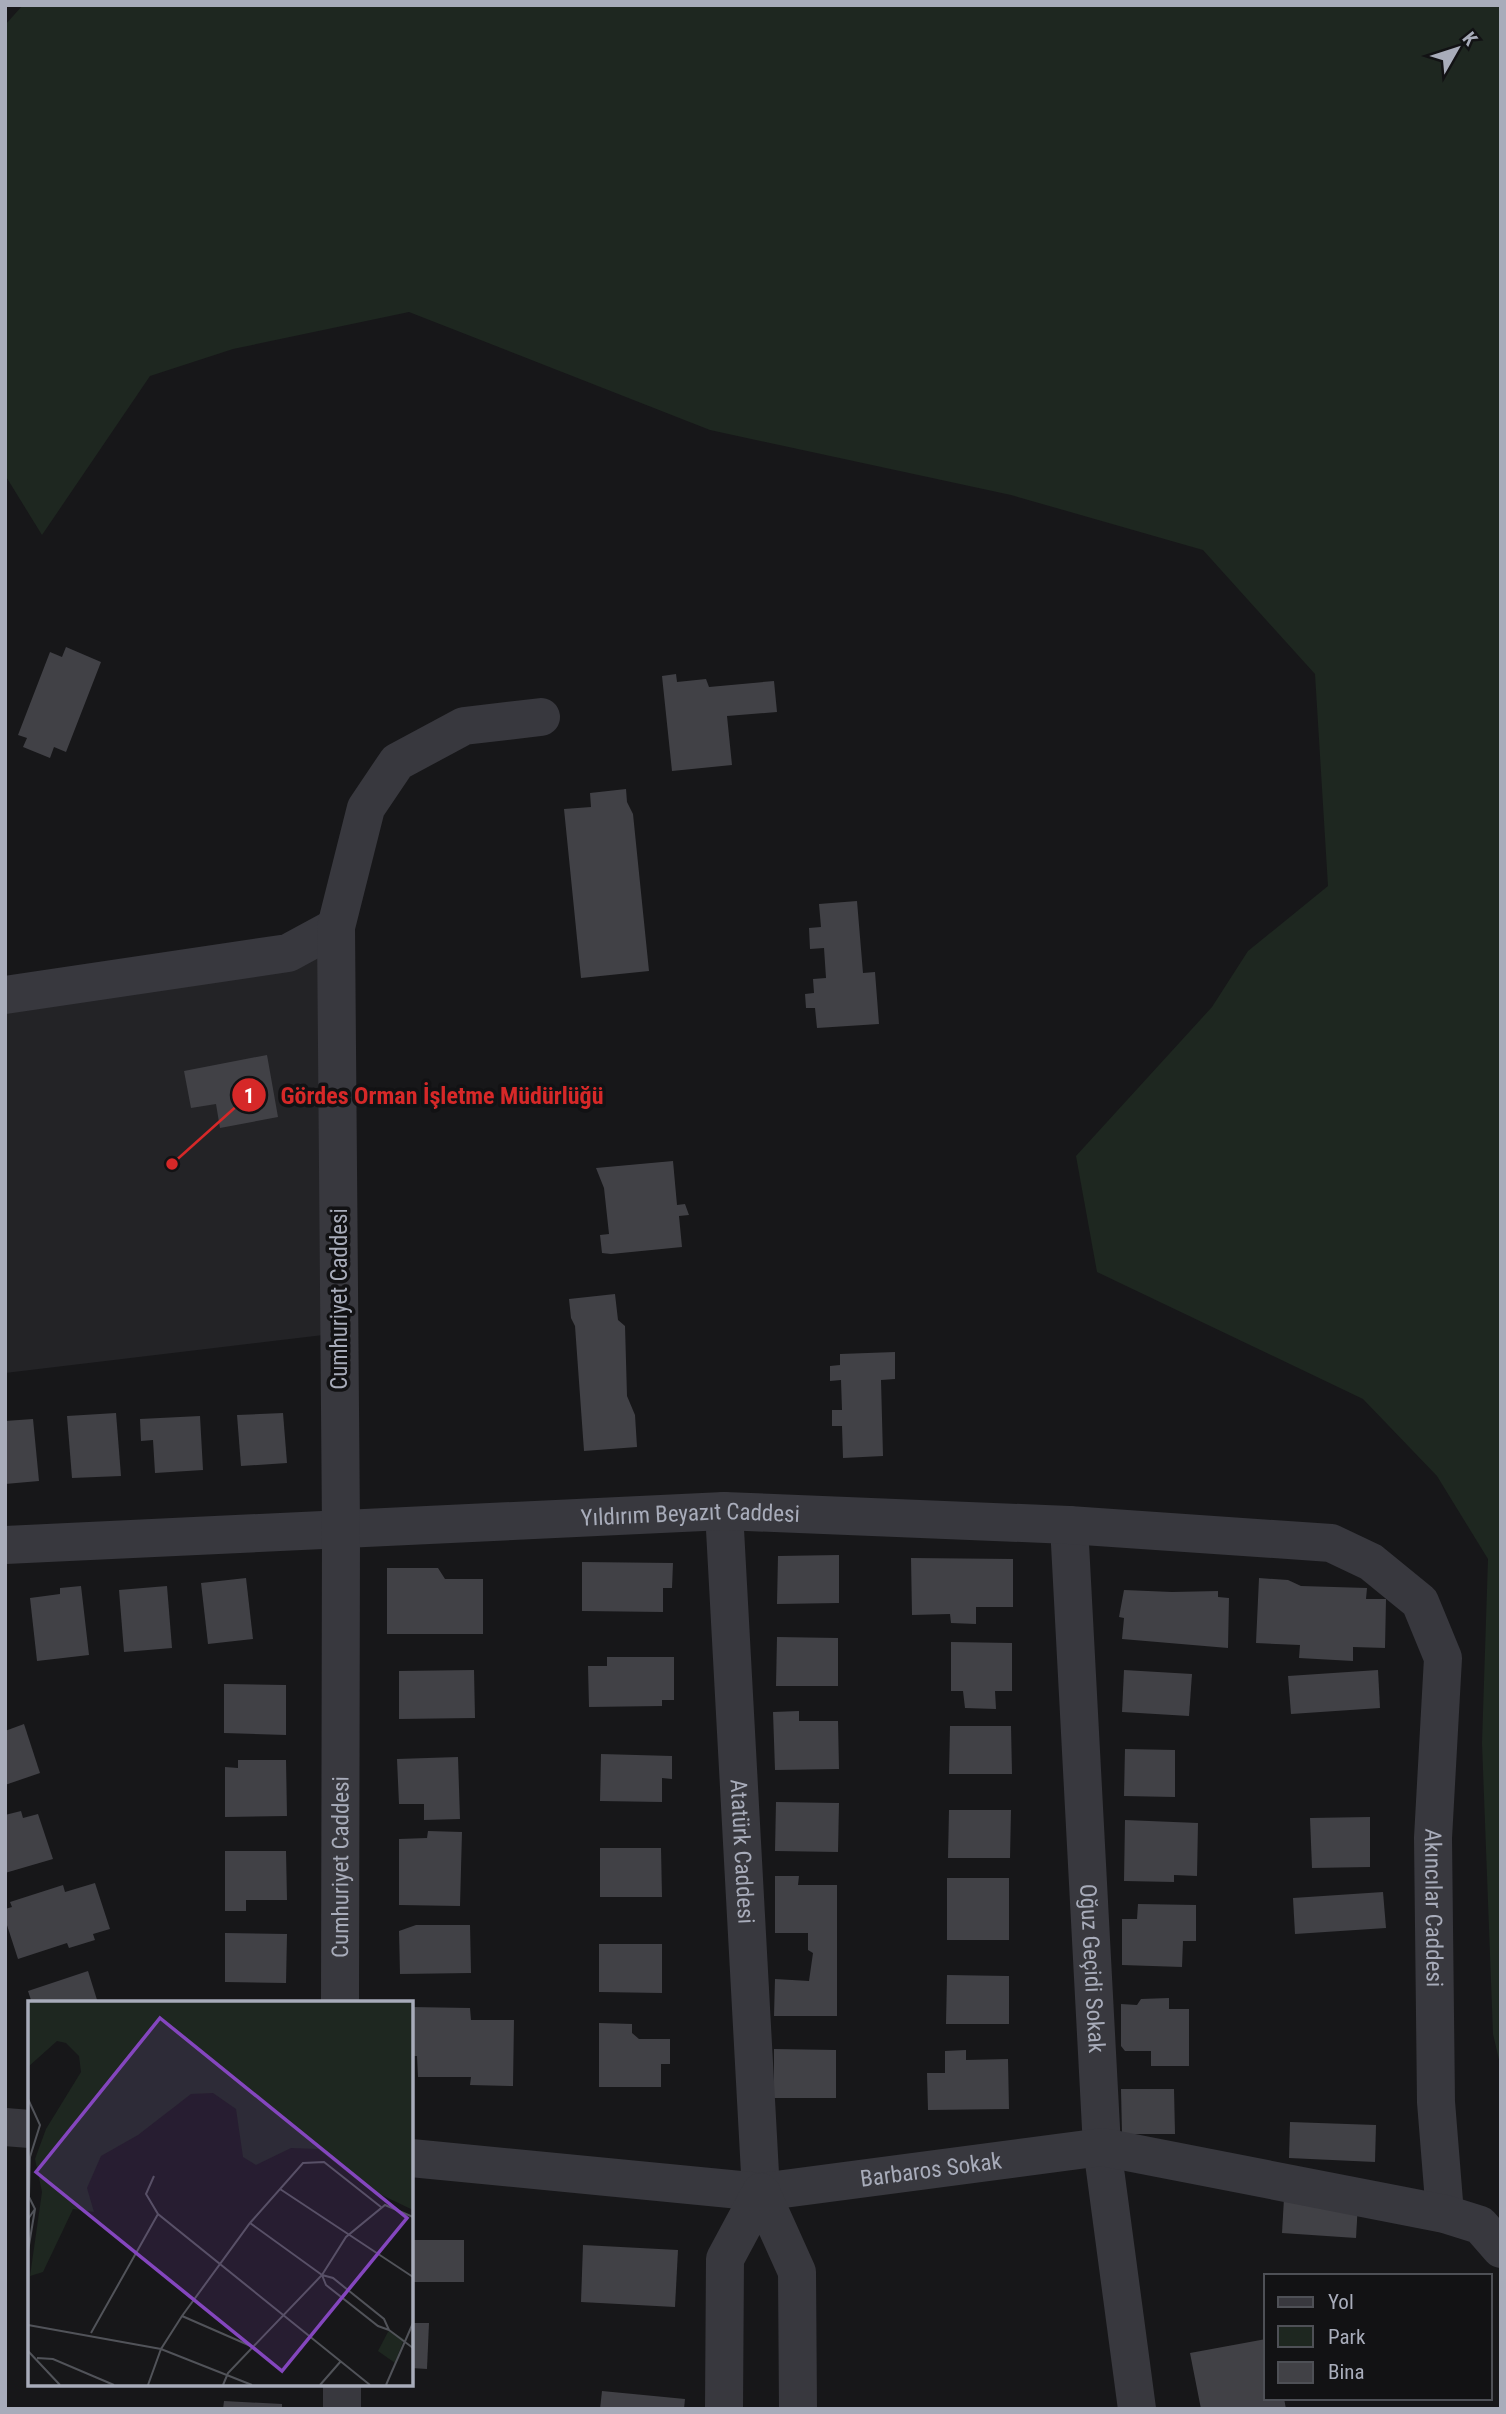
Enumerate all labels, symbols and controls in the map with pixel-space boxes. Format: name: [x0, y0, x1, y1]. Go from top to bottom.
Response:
north arrow: [1422, 14, 1492, 84]
text: K: [1458, 27, 1482, 50]
callout: Gördes Orman İşletme Müdürlüğü: [232, 1073, 617, 1118]
text: Gördes Orman İşletme Müdürlüğü: [281, 1082, 603, 1110]
text: 1: [244, 1084, 254, 1108]
street label: Cumhuriyet Caddesi: [326, 1208, 353, 1390]
street label: Yıldırım Beyazıt Caddesi: [580, 1498, 800, 1532]
street label: Cumhuriyet Caddesi: [327, 1776, 354, 1958]
street label: Atatürk Caddesi: [725, 1778, 759, 1925]
street label: Akıncılar Caddesi: [1419, 1828, 1448, 1987]
street label: Oğuz Geçidi Sokak: [1074, 1883, 1110, 2054]
inset map: [28, 2001, 413, 2386]
street label: Barbaros Sokak: [859, 2147, 1004, 2193]
legend: [1264, 2274, 1492, 2400]
text: Yol: [1328, 2290, 1354, 2314]
text: Park: [1328, 2325, 1366, 2349]
text: Bina: [1328, 2360, 1365, 2384]

